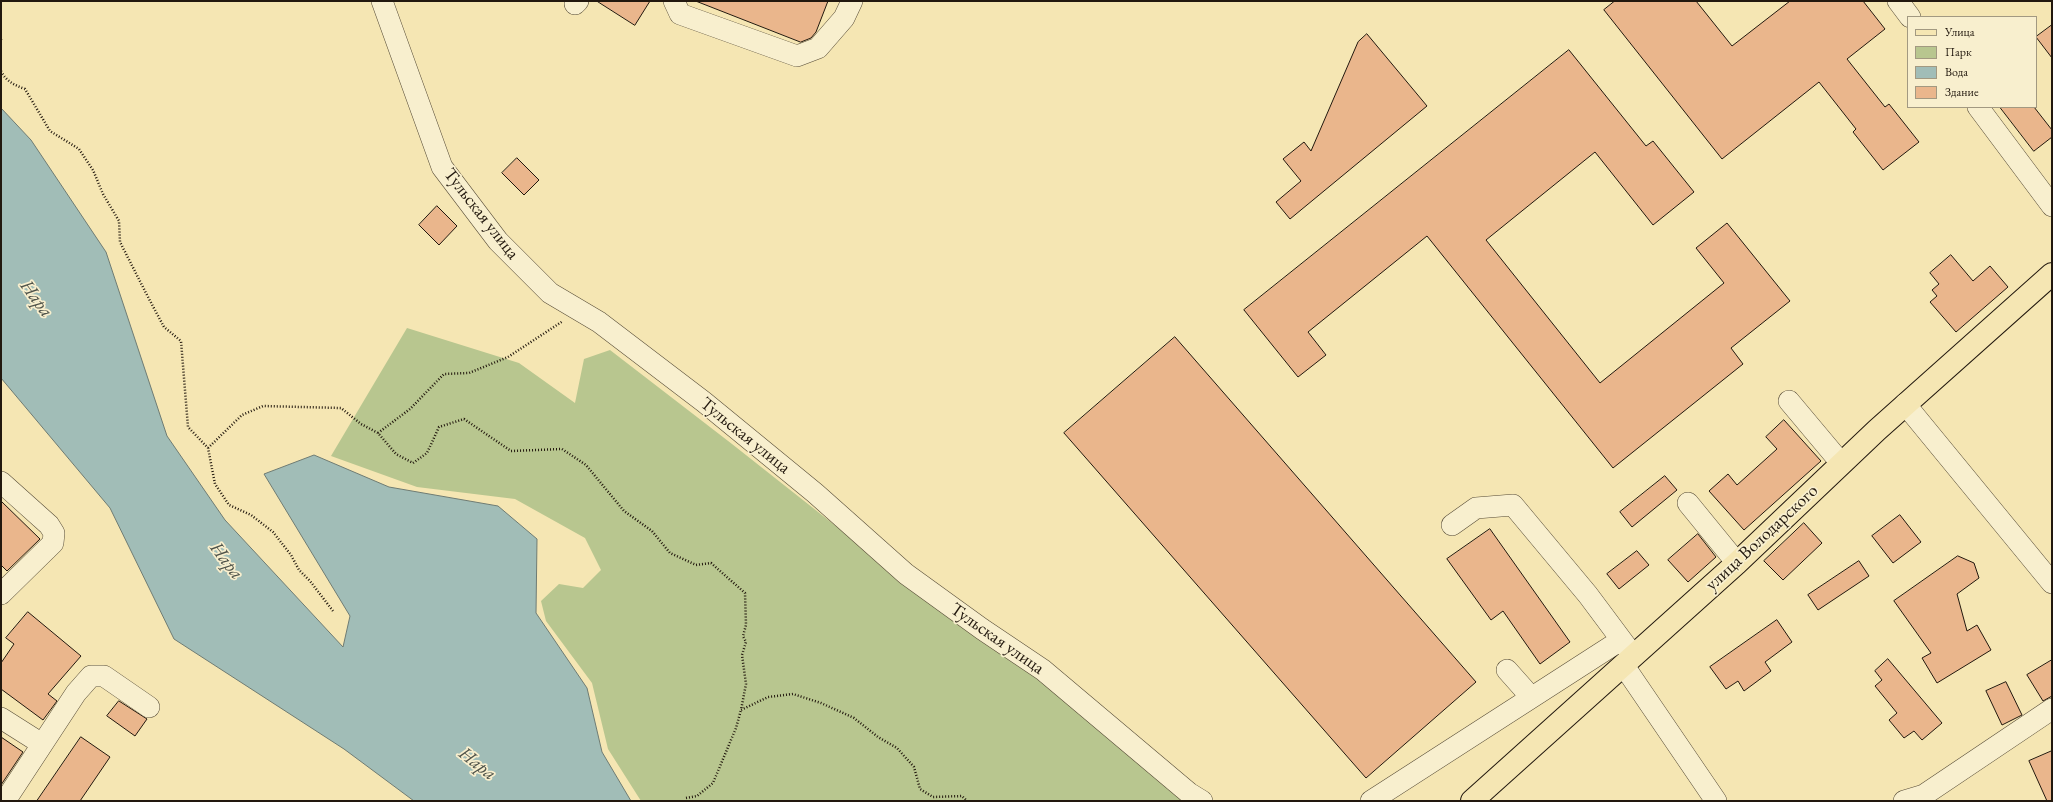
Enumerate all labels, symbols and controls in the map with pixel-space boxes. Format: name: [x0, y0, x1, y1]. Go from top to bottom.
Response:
legend: [1907, 16, 2037, 108]
text: Улица: [1945, 24, 1975, 40]
text: Парк: [1945, 44, 1972, 60]
text: Вода: [1945, 64, 1968, 80]
text: Здание: [1945, 84, 1979, 100]
street label: Тульская улица: [439, 164, 523, 264]
water label: Нара: [15, 276, 57, 322]
street label: Тульская улица: [696, 393, 794, 479]
street label: улица Володарского: [1701, 480, 1823, 596]
water label: Нара: [205, 538, 247, 584]
street label: Тульская улица: [946, 599, 1048, 679]
water label: Нара: [454, 742, 500, 786]

